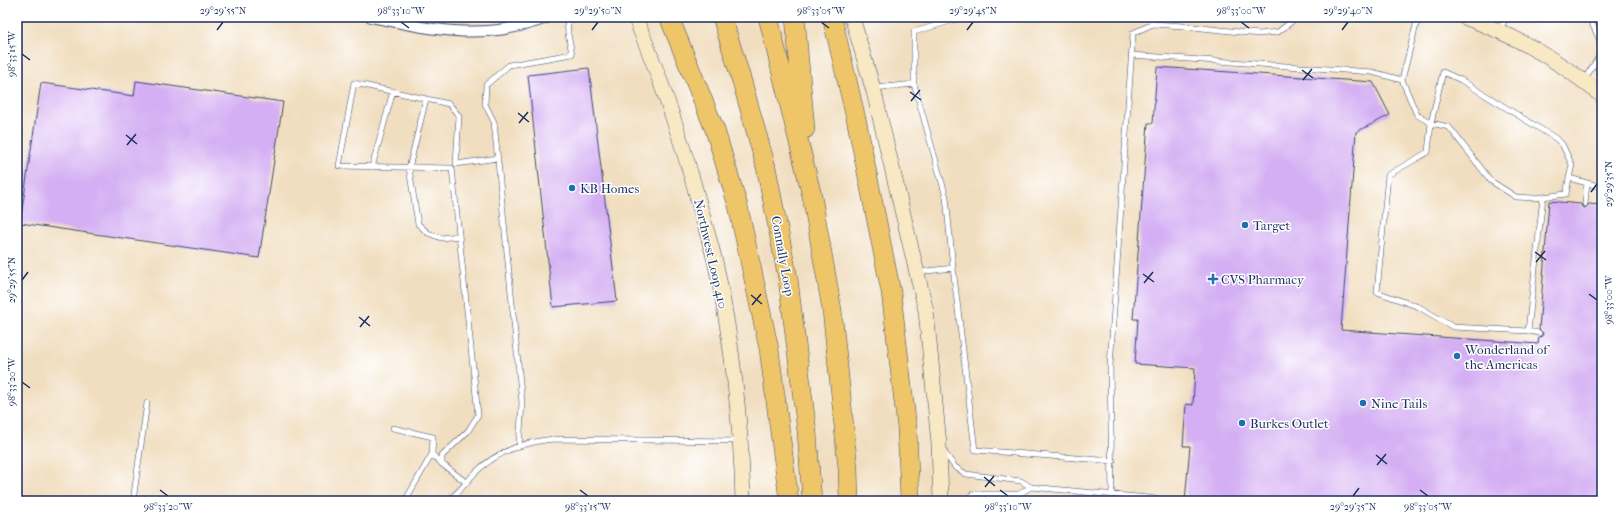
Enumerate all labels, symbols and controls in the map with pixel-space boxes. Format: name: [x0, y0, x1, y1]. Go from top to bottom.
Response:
text: 29°29'55"N: [200, 5, 247, 17]
text: 98°33'10"W: [378, 5, 426, 17]
text: 29°29'50"N: [574, 5, 622, 17]
text: 98°33'05"W: [797, 5, 846, 17]
text: 29°29'45"N: [949, 5, 997, 17]
text: 98°33'00"W: [1217, 5, 1267, 17]
text: 29°29'40"N: [1323, 5, 1373, 17]
text: 98°33'15"W: [6, 30, 18, 77]
text: 29°29'35"N: [1603, 160, 1615, 207]
place label: KB Homes: [580, 181, 640, 196]
marker: KB Homes: [567, 183, 577, 193]
street label: Northwest Loop 410: [691, 198, 731, 310]
street label: Connally Loop: [769, 215, 797, 297]
place label: Target: [1253, 218, 1291, 233]
marker: Target: [1240, 220, 1250, 230]
text: 29°29'55"N: [6, 256, 18, 303]
place label: CVS Pharmacy: [1221, 272, 1305, 287]
marker: CVS Pharmacy: [1208, 274, 1218, 284]
text: 98°33'00"W: [1603, 274, 1615, 325]
place label: Wonderland of the Americas: [1464, 342, 1550, 372]
marker: Wonderland of the Americas: [1452, 351, 1462, 361]
text: 98°33'20"W: [6, 357, 18, 406]
place label: Nine Tails: [1371, 396, 1427, 411]
marker: Nine Tails: [1358, 398, 1368, 408]
place label: Burkes Outlet: [1250, 416, 1329, 431]
marker: Burkes Outlet: [1237, 418, 1247, 428]
text: 98°33'20"W: [144, 501, 193, 513]
text: 98°33'15"W: [565, 501, 612, 513]
text: 98°33'10"W: [985, 501, 1033, 513]
text: 29°29'35"N: [1330, 501, 1377, 513]
text: 98°33'05"W: [1404, 501, 1453, 513]

